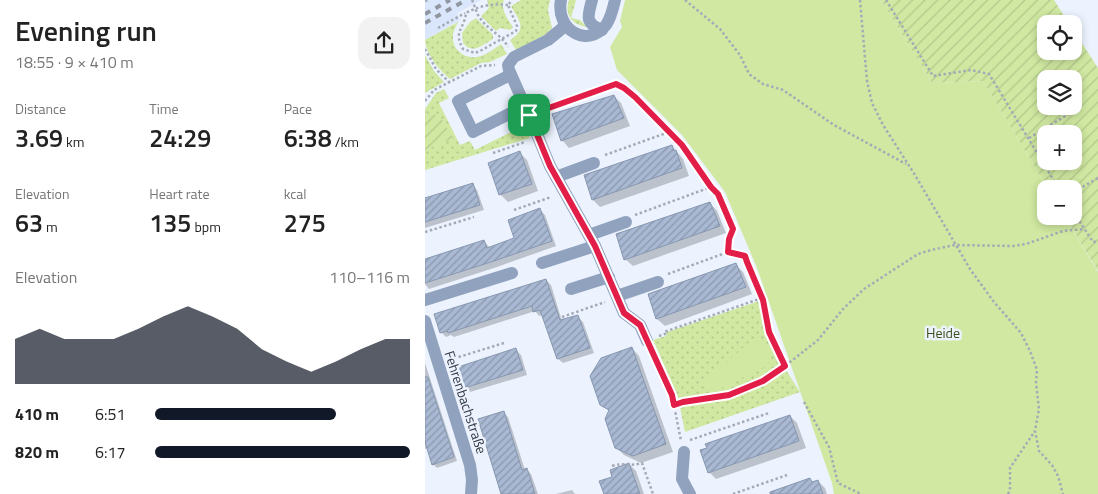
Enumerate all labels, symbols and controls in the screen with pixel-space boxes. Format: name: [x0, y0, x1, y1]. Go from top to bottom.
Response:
text: Evening run: [15, 9, 157, 52]
map controls: [1037, 15, 1082, 225]
button: locate: [1037, 15, 1082, 60]
button: share: [358, 17, 410, 69]
text: 18:55 · 9 × 410 m: [15, 50, 134, 74]
button: layers: [1037, 70, 1082, 115]
pin: [508, 94, 550, 136]
text: Distance: [15, 98, 66, 119]
text: Time: [149, 98, 179, 119]
text: Pace: [284, 98, 312, 119]
icon: arrive: [515, 101, 543, 129]
text: 3.69: [15, 119, 63, 157]
text: 24:29: [149, 119, 211, 157]
text: 6:38: [284, 119, 332, 157]
button: +: [1037, 125, 1082, 170]
text: km: [63, 131, 84, 152]
text: /km: [332, 131, 359, 152]
button: −: [1037, 180, 1082, 225]
text: Elevation: [15, 183, 69, 204]
text: Heart rate: [149, 183, 209, 204]
text: kcal: [284, 183, 307, 204]
text: 63: [15, 204, 43, 242]
text: 135: [149, 204, 191, 242]
text: 275: [284, 204, 326, 242]
text: m: [43, 216, 58, 237]
text: bpm: [191, 216, 221, 237]
text: Elevation: [15, 265, 77, 289]
text: 110–116 m: [329, 265, 410, 289]
park label: Heide: [926, 322, 960, 343]
street label: Fehrenbachstraße: [439, 348, 493, 456]
text: 410 m: [15, 402, 59, 426]
text: 6:51: [95, 402, 125, 426]
text: 820 m: [15, 440, 59, 464]
text: 6:17: [95, 440, 125, 464]

